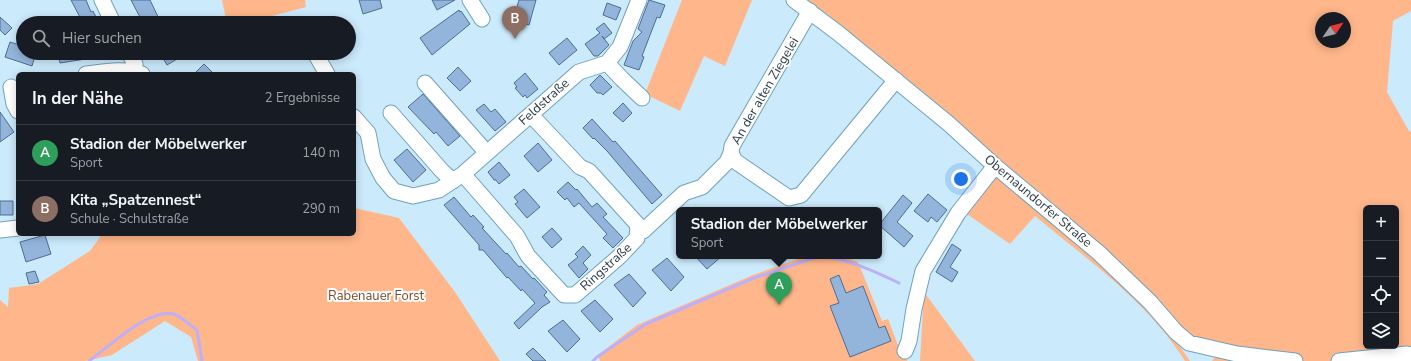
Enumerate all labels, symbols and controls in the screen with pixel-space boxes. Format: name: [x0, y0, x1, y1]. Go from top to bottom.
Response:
pin: B: [502, 6, 528, 39]
north arrow: [1315, 12, 1351, 48]
search box: [16, 16, 356, 60]
icon: search: [30, 27, 52, 49]
text: Hier suchen: [62, 28, 142, 48]
street label: An der alten Ziegelei: [727, 34, 803, 148]
street label: Feldstraße: [515, 74, 573, 130]
text: In der Nähe: [32, 87, 123, 110]
text: 2 Ergebnisse: [265, 89, 340, 107]
text: Stadion der Möbelwerker: [70, 134, 247, 154]
text: A: [40, 144, 50, 162]
text: 140 m: [302, 144, 340, 162]
street label: Obernaundorfer Straße: [980, 150, 1096, 252]
text: Sport: [70, 154, 102, 172]
your location: [951, 169, 971, 189]
text: Kita „Spatzennest“: [70, 190, 201, 210]
text: B: [41, 200, 49, 218]
text: 290 m: [302, 200, 340, 218]
map controls: [1363, 205, 1399, 349]
button: +: [1363, 205, 1399, 241]
popup: [676, 207, 882, 259]
text: Schule · Schulstraße: [70, 210, 189, 228]
text: Stadion der Möbelwerker: [691, 214, 867, 234]
text: Sport: [691, 234, 723, 252]
street label: Ringstraße: [576, 239, 636, 295]
button: −: [1363, 241, 1399, 277]
pin: A: [766, 272, 792, 305]
button: locate: [1363, 277, 1399, 313]
park label: Rabenauer Forst: [328, 287, 424, 305]
button: layers: [1363, 313, 1399, 349]

